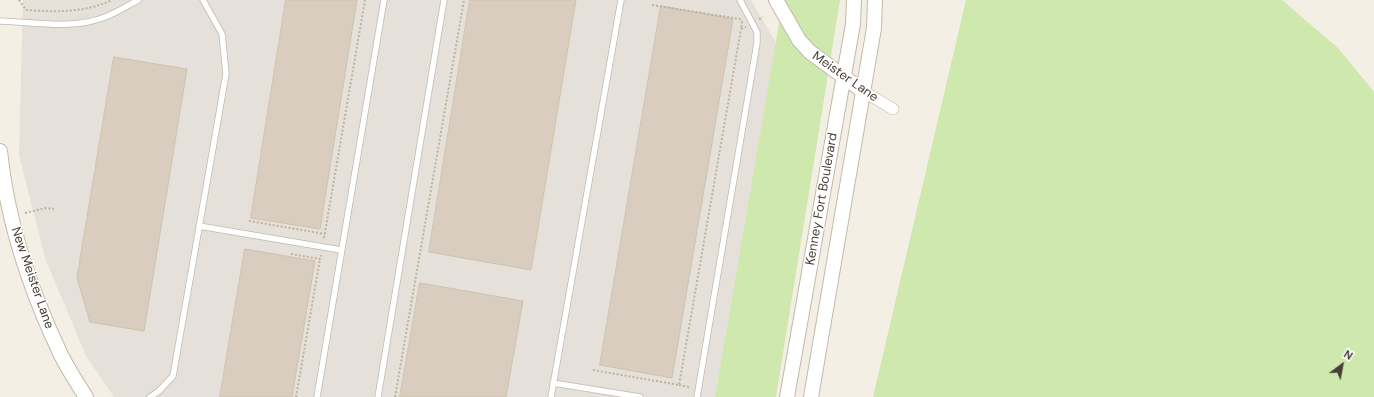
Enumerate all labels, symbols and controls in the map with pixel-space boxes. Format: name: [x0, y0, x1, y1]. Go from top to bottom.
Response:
street label: Meister Lane: [809, 49, 881, 105]
street label: Kenney Fort Boulevard: [803, 131, 841, 267]
street label: New Meister Lane: [7, 225, 57, 331]
north arrow: [1322, 345, 1362, 385]
text: N: [1341, 347, 1355, 363]

